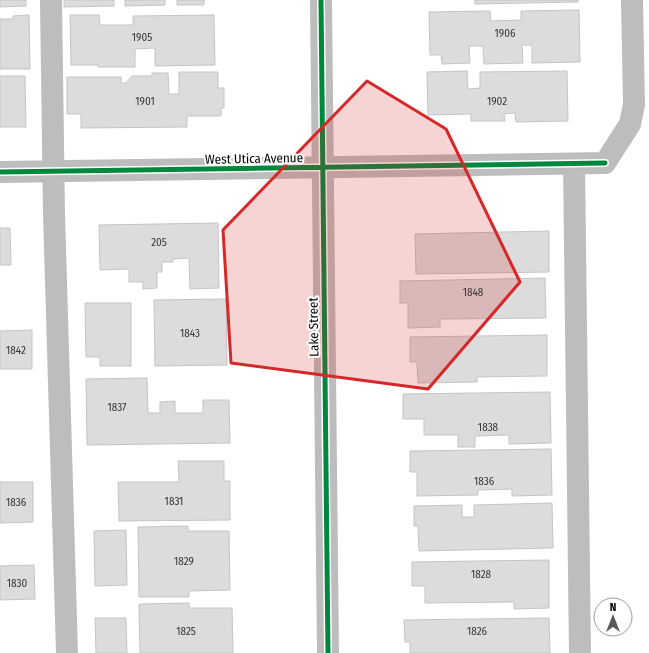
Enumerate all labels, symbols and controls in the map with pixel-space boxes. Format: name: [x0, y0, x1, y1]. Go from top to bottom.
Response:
house number: 1906: [495, 27, 516, 40]
house number: 1905: [132, 31, 152, 44]
house number: 1901: [135, 95, 155, 108]
house number: 1902: [487, 95, 507, 108]
street label: West Utica Avenue: [205, 150, 303, 167]
house number: 205: [151, 236, 167, 249]
house number: 1848: [463, 286, 484, 299]
street label: Lake Street: [305, 296, 322, 357]
house number: 1843: [180, 327, 200, 340]
house number: 1842: [6, 344, 26, 357]
house number: 1837: [107, 401, 127, 414]
house number: 1838: [478, 421, 499, 434]
house number: 1836: [474, 475, 495, 488]
house number: 1831: [165, 495, 183, 508]
house number: 1836: [6, 496, 27, 509]
house number: 1829: [174, 555, 194, 568]
house number: 1828: [471, 568, 492, 581]
house number: 1830: [7, 577, 28, 590]
north arrow: [593, 597, 633, 637]
text: N: [610, 601, 616, 614]
house number: 1825: [176, 625, 196, 638]
house number: 1826: [467, 625, 488, 638]

